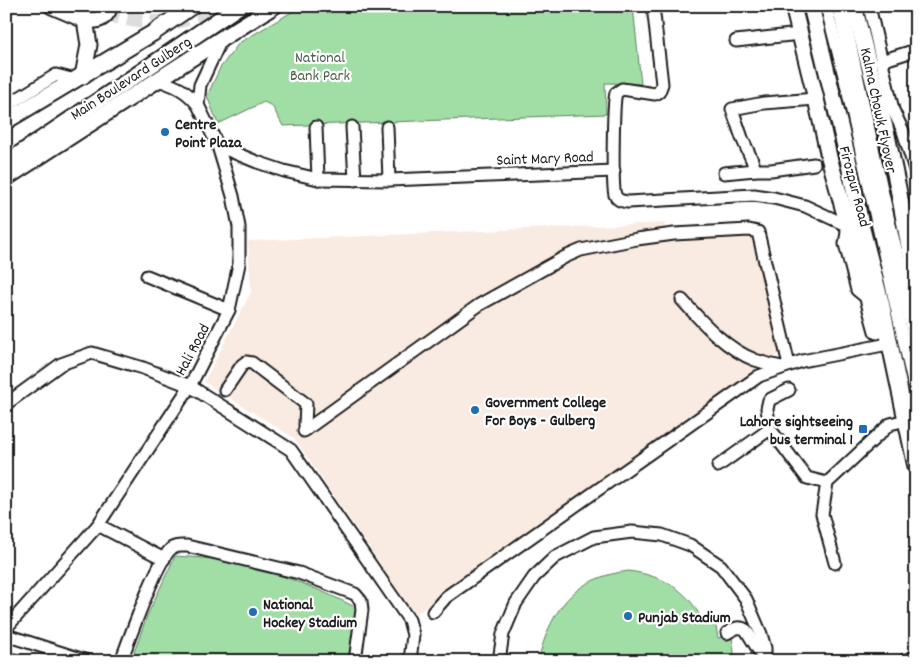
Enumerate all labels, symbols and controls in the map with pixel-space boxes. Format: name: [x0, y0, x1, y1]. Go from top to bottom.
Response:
street label: Main Boulevard Gulberg: [66, 31, 196, 127]
street label: Kalma Chowk Flyover: [853, 46, 902, 176]
park label: National Bank Park: [290, 47, 350, 88]
place label: Centre Point Plaza: [175, 114, 243, 155]
marker: Centre Point Plaza: [159, 126, 171, 138]
street label: Firozpur Road: [832, 144, 875, 230]
street label: Saint Mary Road: [496, 146, 594, 173]
street label: Hali Road: [170, 320, 217, 380]
place label: Government College For Boys - Gulberg: [485, 392, 606, 433]
marker: Government College For Boys - Gulberg: [469, 404, 481, 416]
place label: Lahore sightseeing bus terminal 1: [740, 411, 853, 452]
marker: Lahore sightseeing bus terminal 1: [857, 423, 869, 435]
place label: National Hockey Stadium: [263, 594, 357, 635]
marker: National Hockey Stadium: [247, 606, 259, 618]
place label: Punjab Stadium: [638, 607, 731, 630]
marker: Punjab Stadium: [622, 610, 634, 622]

